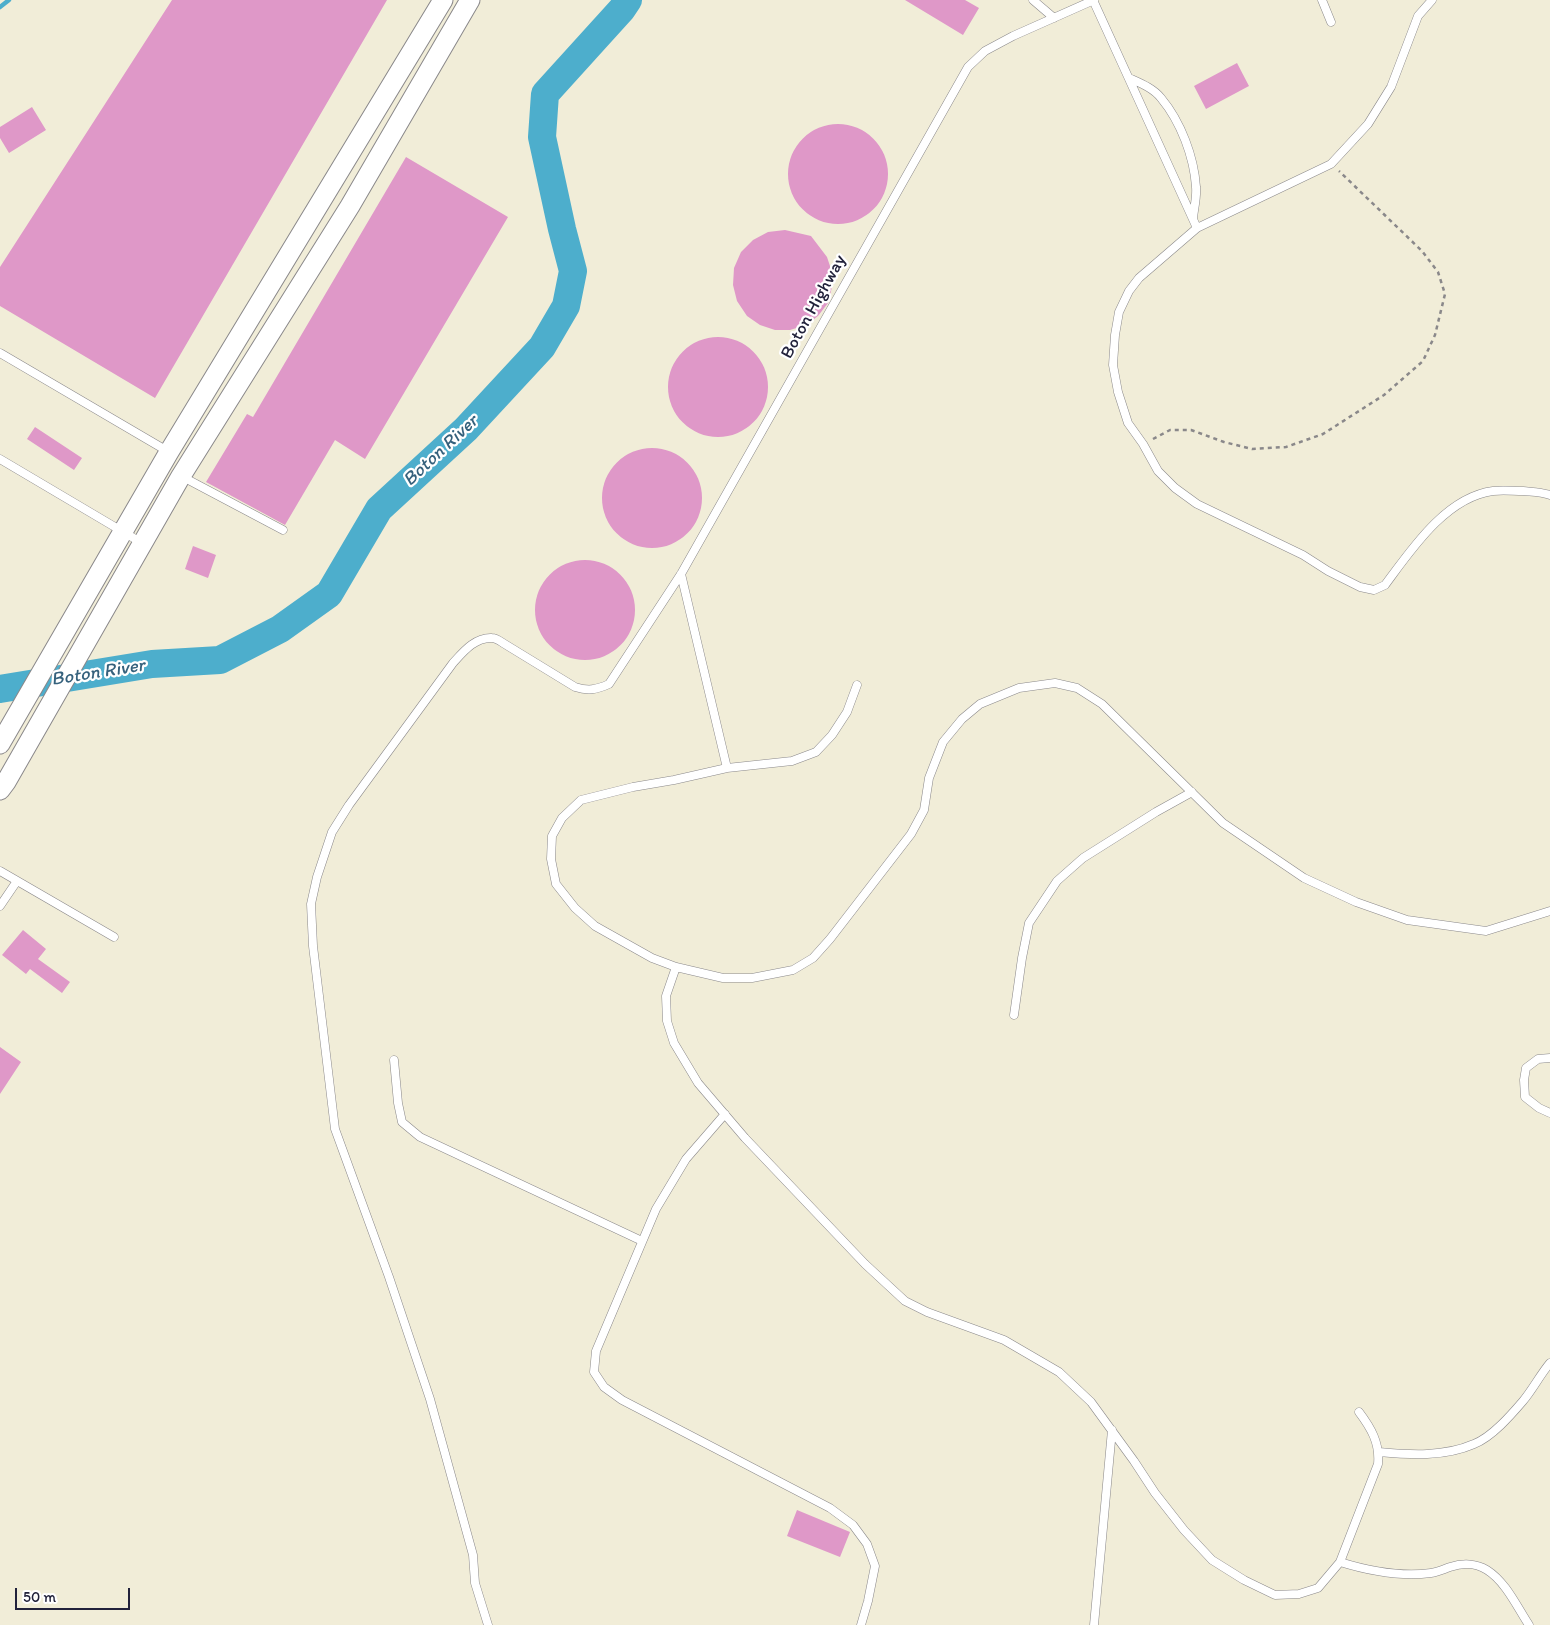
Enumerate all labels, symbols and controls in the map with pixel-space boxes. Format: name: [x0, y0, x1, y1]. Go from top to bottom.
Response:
street label: Boton Highway: [777, 251, 851, 363]
water label: Boton River: [399, 410, 483, 492]
water label: Boton River: [50, 654, 146, 692]
scale bar: [18, 1578, 132, 1610]
text: 50 m: [23, 1588, 56, 1606]

